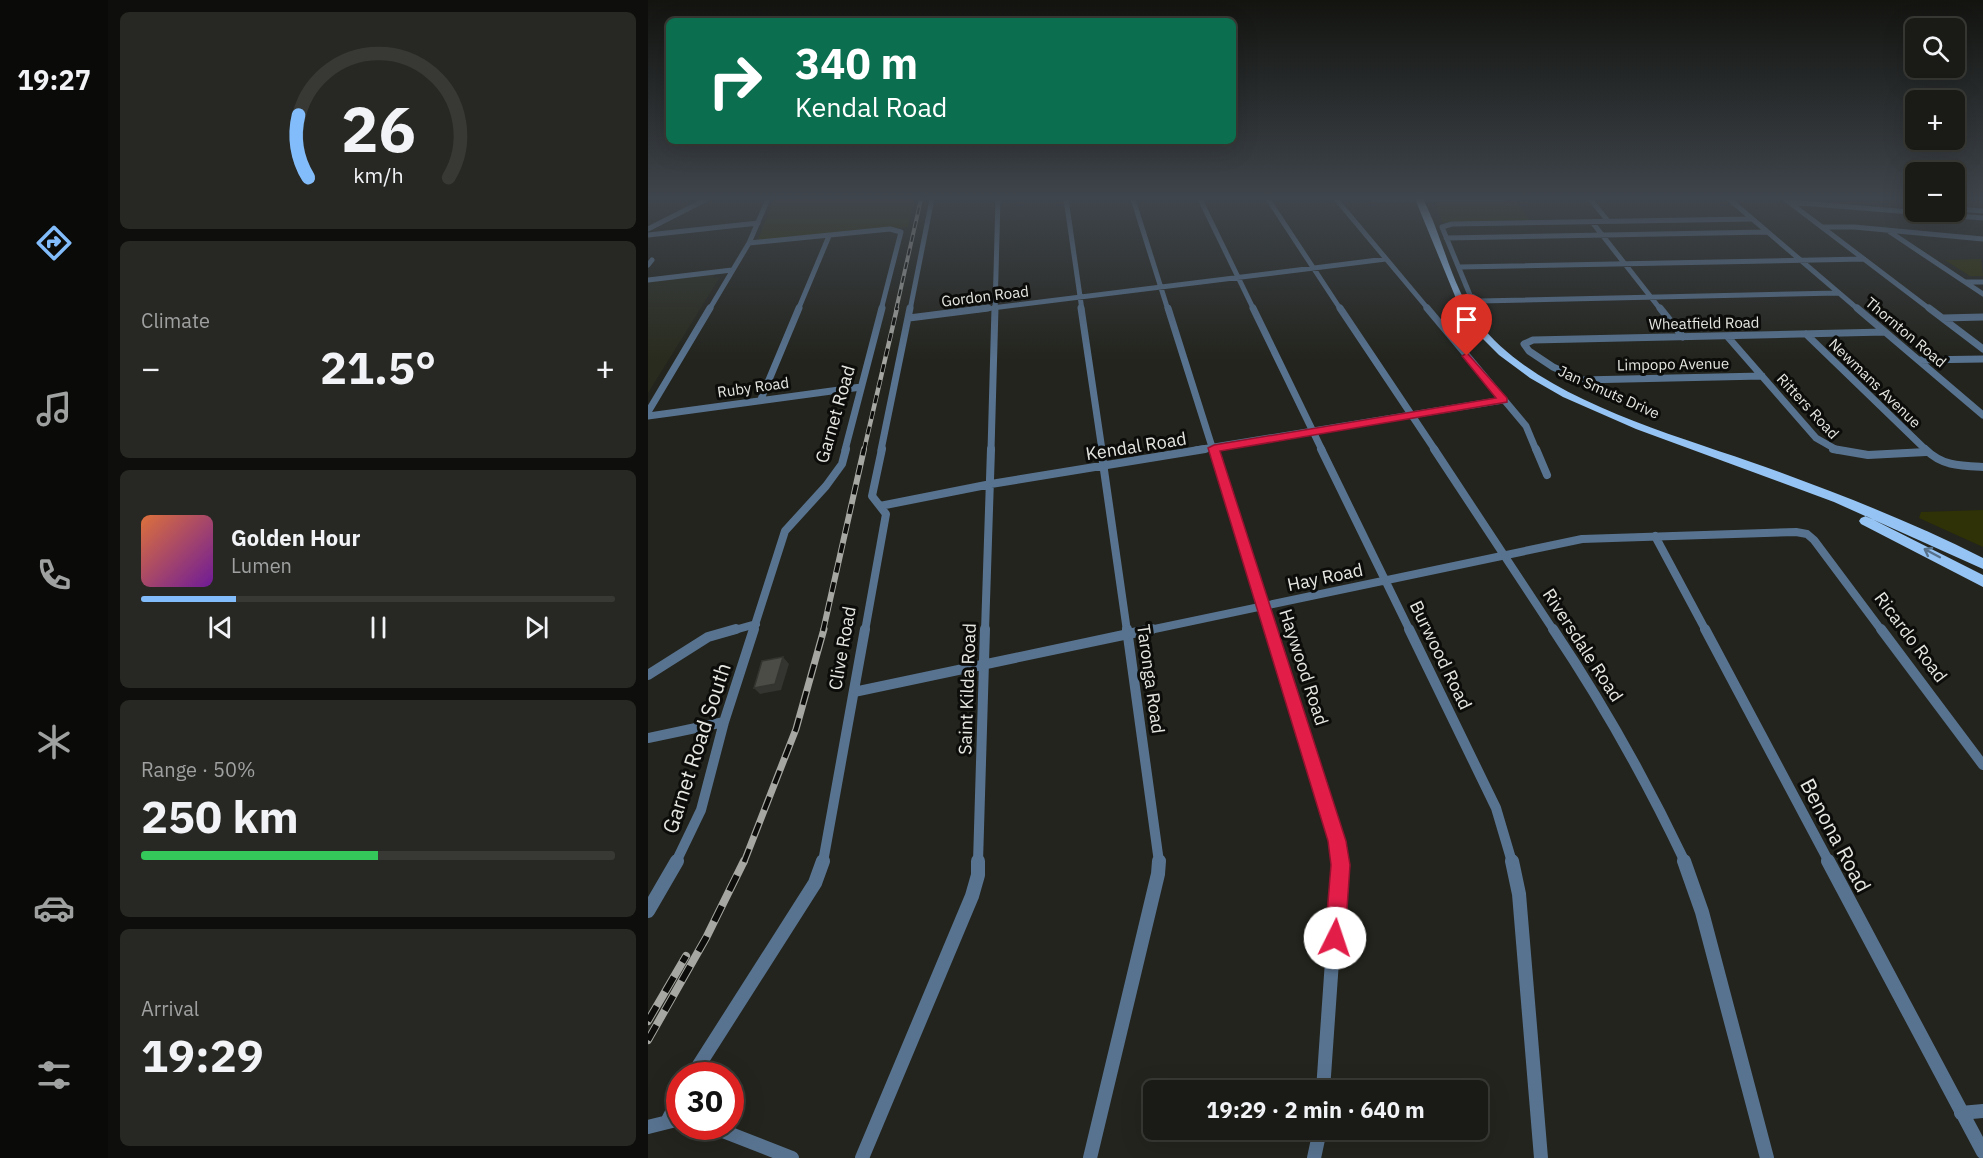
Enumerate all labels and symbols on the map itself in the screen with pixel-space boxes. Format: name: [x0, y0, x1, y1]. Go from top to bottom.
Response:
street label: Gordon Road: [940, 281, 1030, 311]
street label: Thornton Road: [1862, 293, 1950, 371]
pin: [1441, 294, 1492, 356]
street label: Wheatfield Road: [1648, 313, 1760, 333]
street label: Newmans Avenue: [1825, 334, 1925, 432]
street label: Limpopo Avenue: [1617, 354, 1729, 374]
street label: Jan Smuts Drive: [1555, 361, 1663, 423]
street label: Garnet Road: [810, 362, 860, 466]
street label: Ritters Road: [1773, 369, 1843, 443]
street label: Ruby Road: [716, 373, 790, 401]
street label: Kendal Road: [1084, 427, 1188, 465]
one-way arrow: [1924, 547, 1941, 559]
street label: Hay Road: [1285, 558, 1365, 596]
street label: Riversdale Road: [1538, 584, 1628, 706]
street label: Ricardo Road: [1870, 587, 1952, 687]
street label: Burwood Road: [1405, 597, 1477, 713]
street label: Clive Road: [823, 604, 861, 692]
street label: Haywood Road: [1274, 606, 1334, 728]
street label: Saint Kilda Road: [953, 623, 981, 755]
street label: Taronga Road: [1132, 623, 1170, 735]
street label: Garnet Road South: [655, 659, 737, 837]
street label: Benona Road: [1794, 773, 1878, 897]
position arrow: [1303, 906, 1367, 970]
speed limit sign: 30: [666, 1062, 744, 1140]

